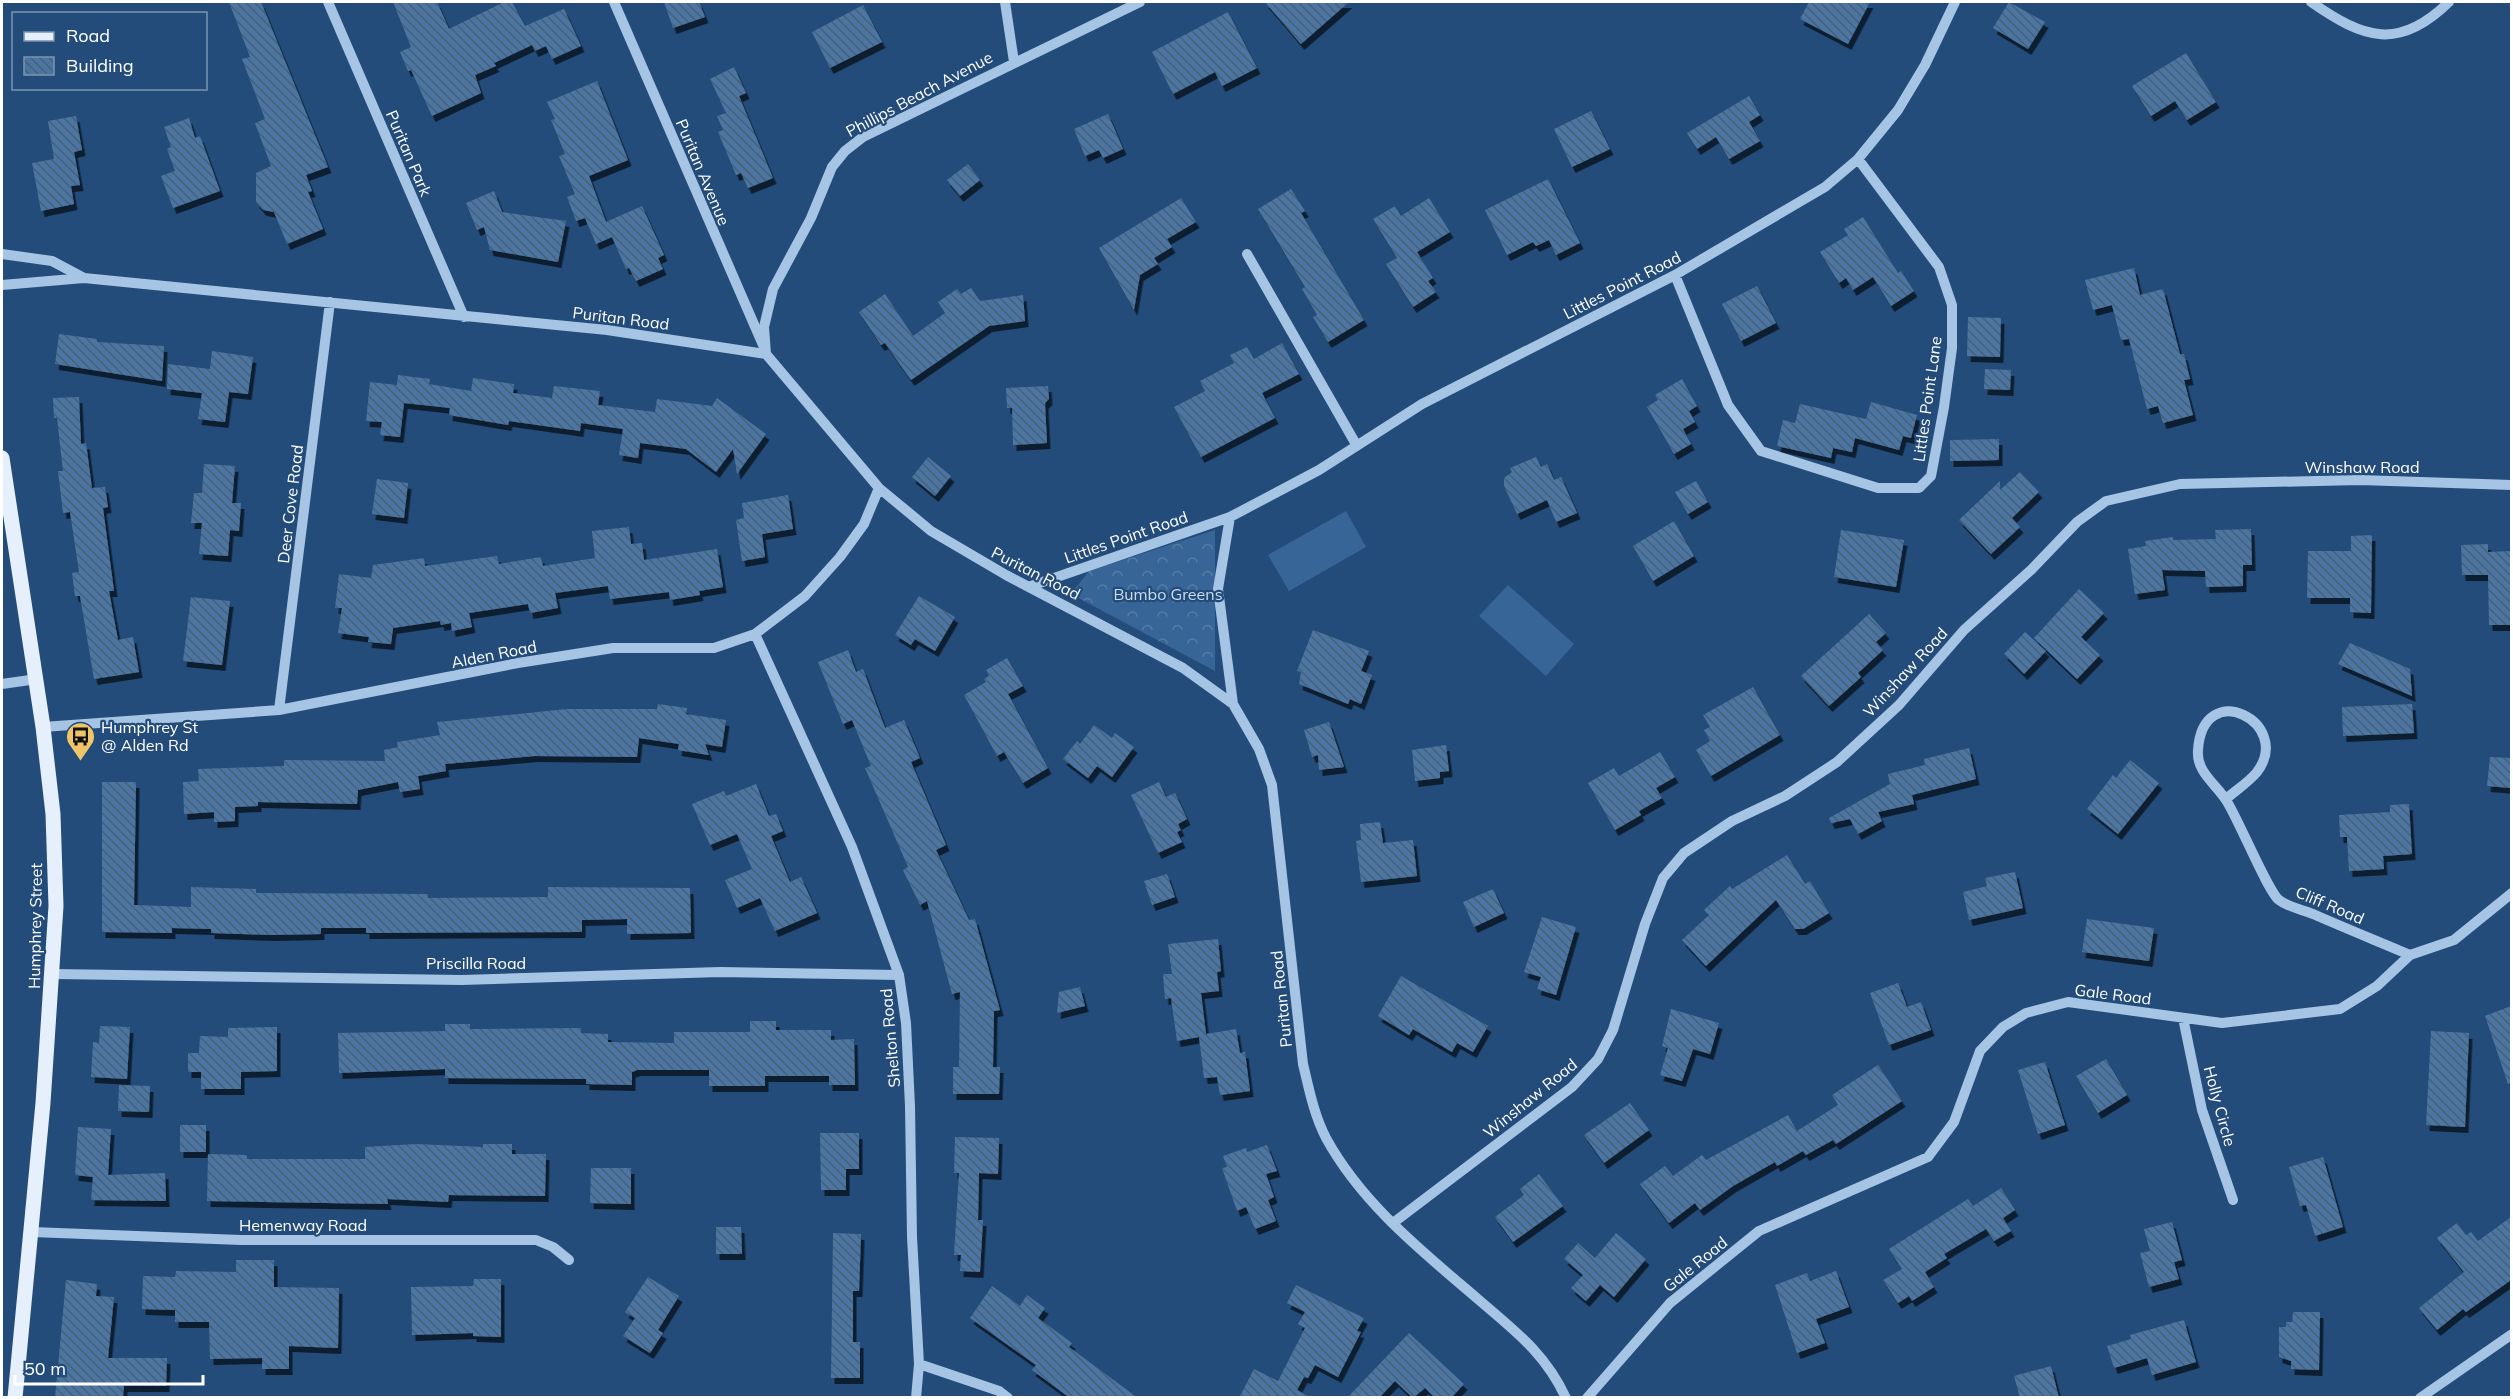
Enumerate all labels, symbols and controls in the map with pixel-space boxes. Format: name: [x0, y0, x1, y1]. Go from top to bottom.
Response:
legend: [12, 12, 207, 90]
text: Road: [66, 24, 110, 47]
street label: Phillips Beach Avenue: [842, 47, 996, 141]
text: Building: [66, 54, 134, 77]
street label: Puritan Park: [382, 107, 436, 200]
street label: Puritan Avenue: [672, 116, 734, 228]
street label: Littles Point Road: [1560, 247, 1684, 323]
street label: Puritan Road: [572, 302, 670, 334]
street label: Littles Point Lane: [1908, 335, 1946, 463]
street label: Deer Cove Road: [273, 444, 307, 564]
street label: Winshaw Road: [2304, 457, 2420, 477]
street label: Littles Point Road: [1062, 506, 1190, 568]
street label: Puritan Road: [988, 542, 1084, 604]
park label: Bumbo Greens: [1113, 584, 1223, 604]
street label: Winshaw Road: [1858, 623, 1952, 721]
street label: Alden Road: [450, 636, 538, 672]
place label: Humphrey St @ Alden Rd: [101, 717, 198, 755]
bus stop icon: Humphrey St @ Alden Rd: [64, 720, 96, 762]
street label: Humphrey Street: [24, 863, 46, 989]
street label: Cliff Road: [2293, 882, 2367, 928]
street label: Puritan Road: [1266, 950, 1296, 1048]
street label: Priscilla Road: [426, 953, 526, 973]
street label: Gale Road: [2073, 979, 2153, 1009]
street label: Shelton Road: [876, 988, 904, 1088]
street label: Winshaw Road: [1479, 1054, 1581, 1142]
street label: Holly Circle: [2200, 1064, 2240, 1148]
street label: Hemenway Road: [239, 1215, 367, 1235]
street label: Gale Road: [1659, 1232, 1731, 1296]
scale bar: [15, 1348, 202, 1386]
text: 50 m: [24, 1357, 66, 1380]

